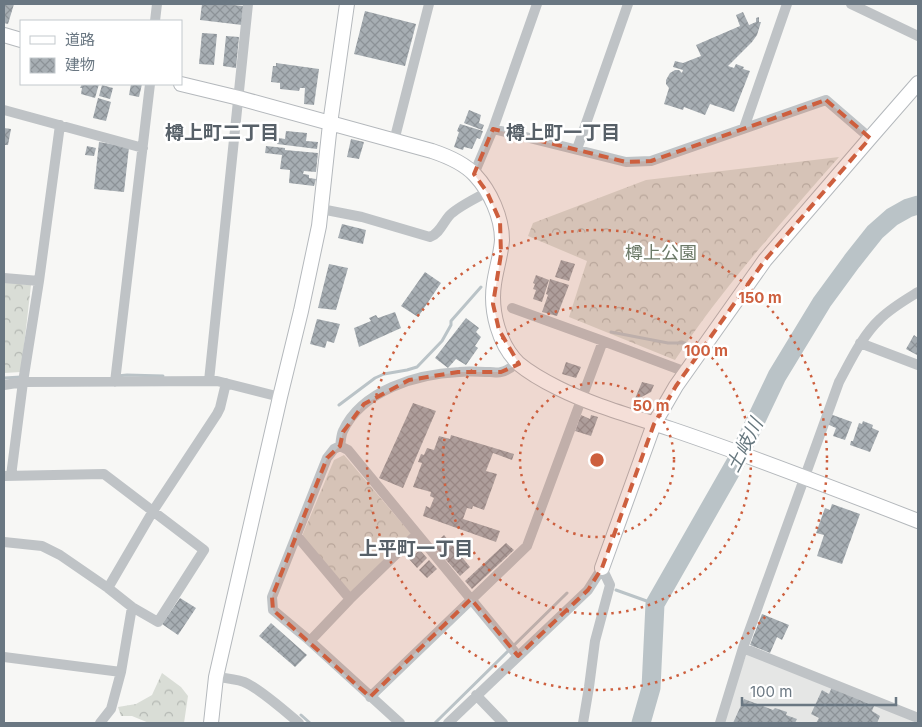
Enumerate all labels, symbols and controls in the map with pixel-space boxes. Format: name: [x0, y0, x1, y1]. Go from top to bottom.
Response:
legend: [20, 20, 182, 85]
text: 道路: [65, 30, 95, 49]
text: 建物: [65, 55, 95, 74]
district label: 樽上町二丁目: [165, 121, 279, 144]
district label: 樽上町一丁目: [506, 121, 620, 144]
park label: 樽上公園: [625, 242, 697, 263]
text: 150 m: [738, 288, 782, 307]
text: 100 m: [684, 341, 728, 360]
text: 50 m: [633, 396, 669, 415]
water label: 土岐川: [721, 413, 769, 476]
centre of rings: [588, 451, 606, 469]
district label: 上平町一丁目: [359, 537, 473, 560]
scale bar: [742, 674, 896, 706]
text: 100 m: [750, 682, 792, 701]

